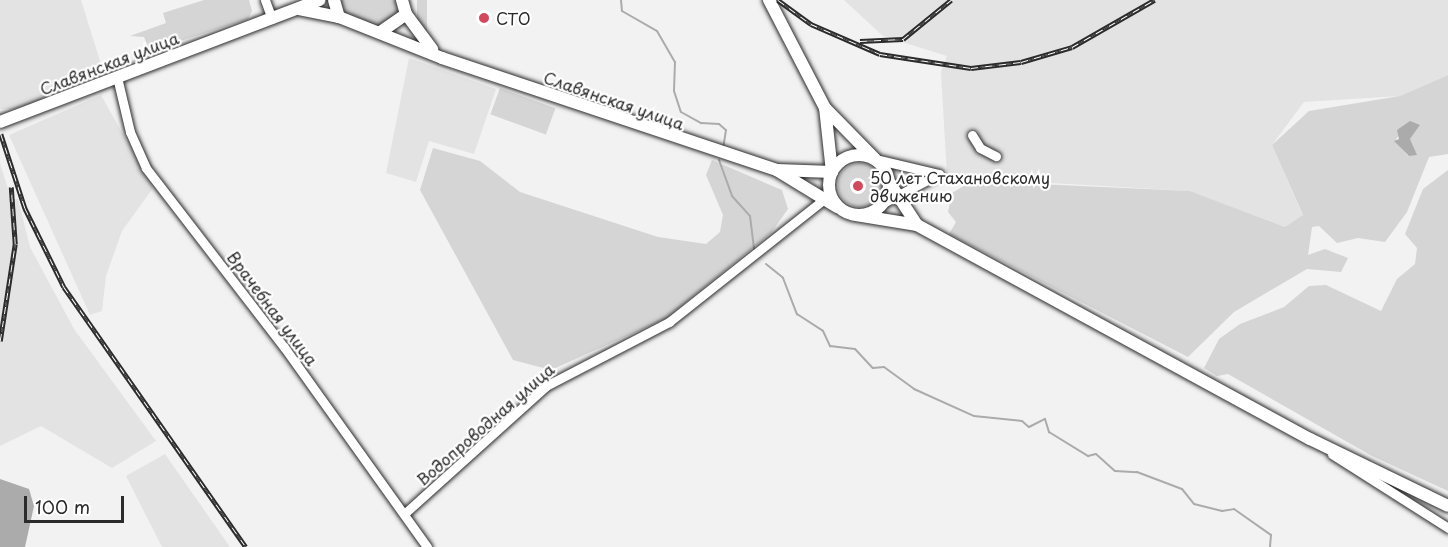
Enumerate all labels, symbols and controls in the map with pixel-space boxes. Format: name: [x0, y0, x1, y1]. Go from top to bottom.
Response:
place label: СТО: [496, 8, 531, 28]
marker: СТО: [477, 11, 491, 25]
street label: Славянская улица: [36, 27, 182, 99]
street label: Славянская улица: [541, 67, 687, 133]
place label: 50 лет Стахановскому движению: [870, 167, 1051, 205]
marker: 50 лет Стахановскому движению: [851, 179, 865, 193]
street label: Врачебная улица: [224, 247, 322, 369]
street label: Водопроводная улица: [412, 359, 558, 489]
scale bar: [27, 484, 128, 522]
text: 100 m: [35, 493, 90, 520]

